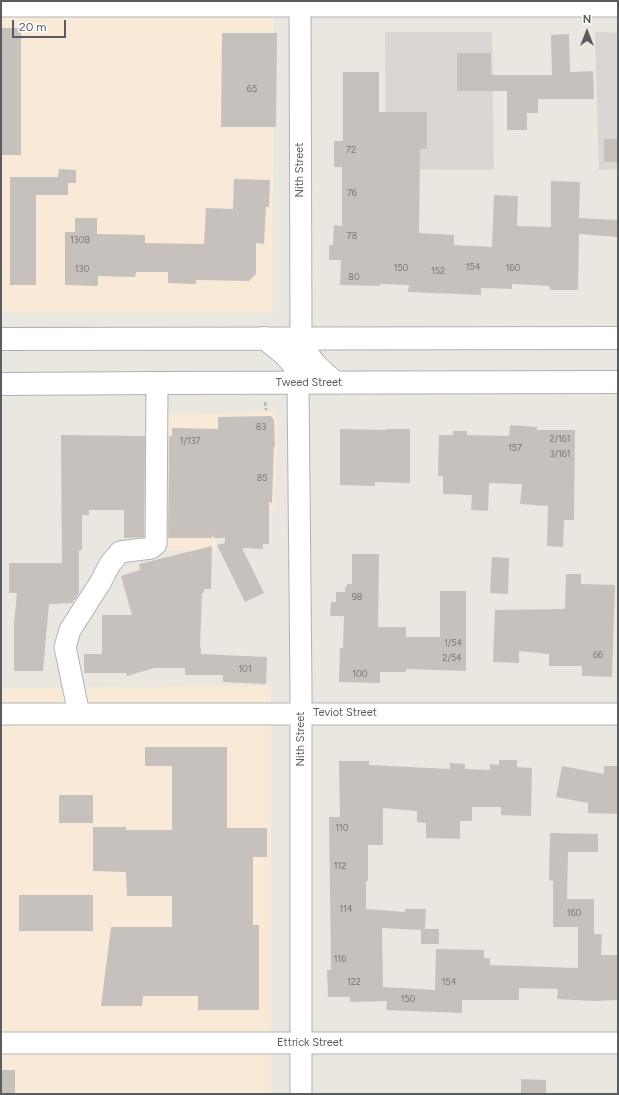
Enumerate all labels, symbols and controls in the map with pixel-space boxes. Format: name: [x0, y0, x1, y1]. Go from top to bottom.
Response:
scale bar: [14, 12, 68, 38]
north arrow: [567, 12, 607, 52]
text: N: [583, 13, 591, 26]
text: 20 m: [19, 20, 47, 34]
house number: 65: [247, 84, 257, 94]
street label: Nith Street: [293, 143, 307, 197]
house number: 72: [346, 145, 356, 155]
house number: 76: [347, 188, 357, 198]
house number: 78: [347, 231, 357, 241]
house number: 130B: [70, 235, 90, 245]
house number: 154: [466, 262, 480, 272]
house number: 150: [394, 263, 408, 273]
house number: 160: [506, 263, 520, 273]
house number: 130: [75, 264, 89, 274]
house number: 152: [431, 266, 445, 276]
house number: 80: [348, 272, 360, 282]
street label: Tweed Street: [276, 376, 342, 390]
house number: 83: [256, 422, 266, 432]
house number: 2/161: [549, 434, 571, 444]
house number: 1/137: [180, 436, 200, 446]
house number: 157: [508, 443, 522, 453]
house number: 3/161: [550, 449, 570, 459]
house number: 85: [257, 473, 267, 483]
house number: 98: [352, 592, 362, 602]
house number: 1/54: [444, 638, 462, 648]
house number: 66: [593, 650, 603, 660]
house number: 2/54: [442, 653, 462, 663]
house number: 101: [238, 664, 252, 674]
house number: 100: [352, 669, 368, 679]
street label: Teviot Street: [313, 706, 377, 720]
street label: Nith Street: [294, 712, 308, 766]
house number: 110: [335, 823, 349, 833]
house number: 112: [334, 861, 346, 871]
house number: 114: [339, 904, 353, 914]
house number: 160: [567, 908, 581, 918]
house number: 116: [334, 954, 346, 964]
house number: 122: [347, 977, 361, 987]
house number: 154: [442, 977, 456, 987]
house number: 150: [401, 994, 415, 1004]
street label: Ettrick Street: [277, 1036, 343, 1050]

